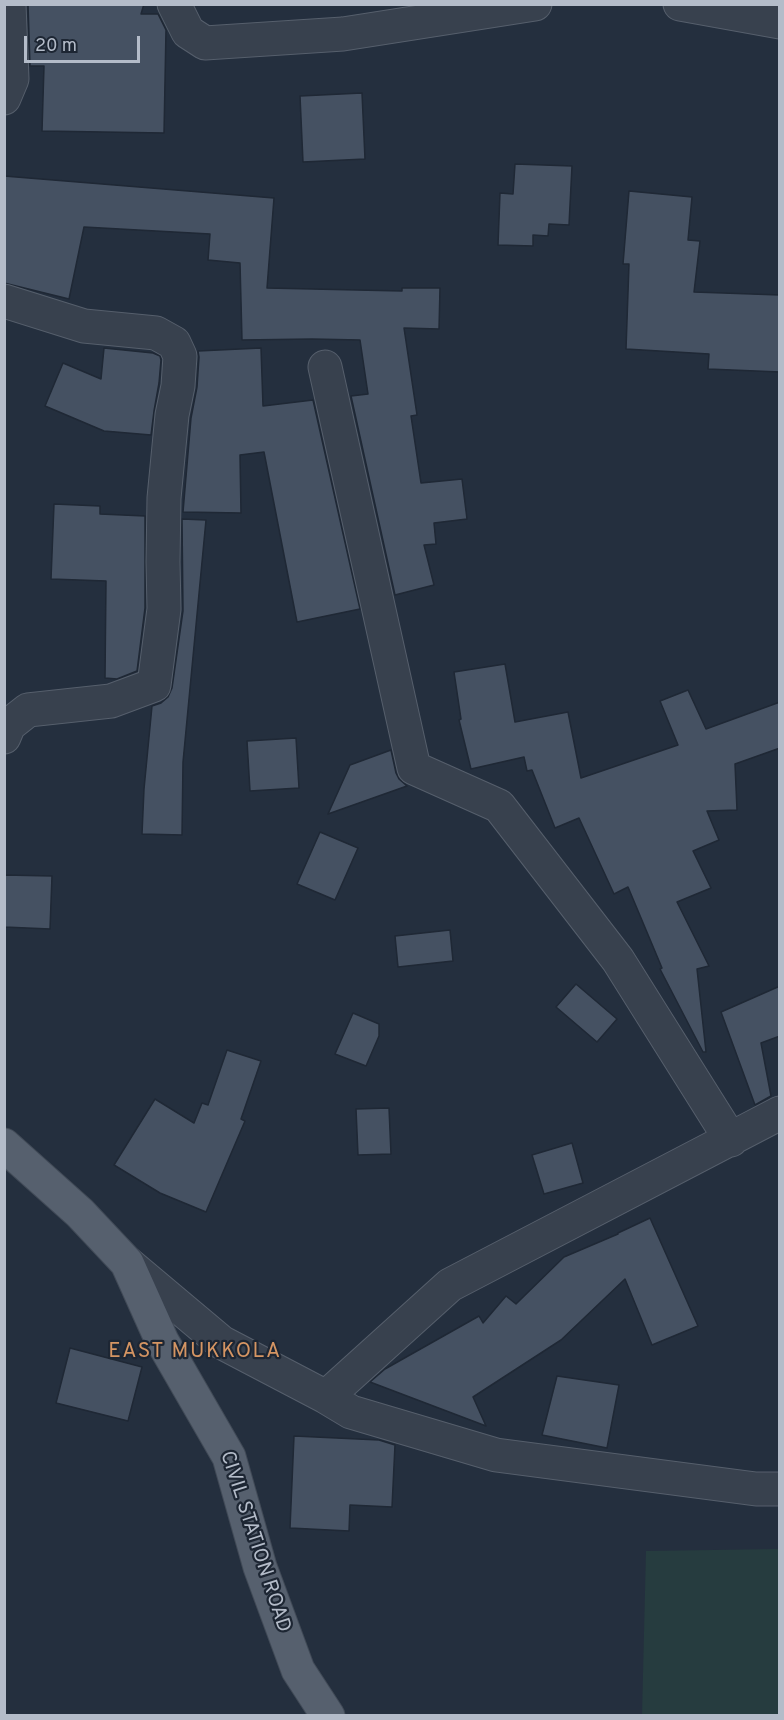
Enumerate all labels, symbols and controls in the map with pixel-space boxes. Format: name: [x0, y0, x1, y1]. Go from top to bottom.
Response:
scale bar: [27, 24, 142, 62]
text: 20 m: [35, 35, 77, 58]
district label: EAST MUKKOLA: [108, 1340, 282, 1366]
street label: CIVIL STATION ROAD: [213, 1448, 295, 1636]

